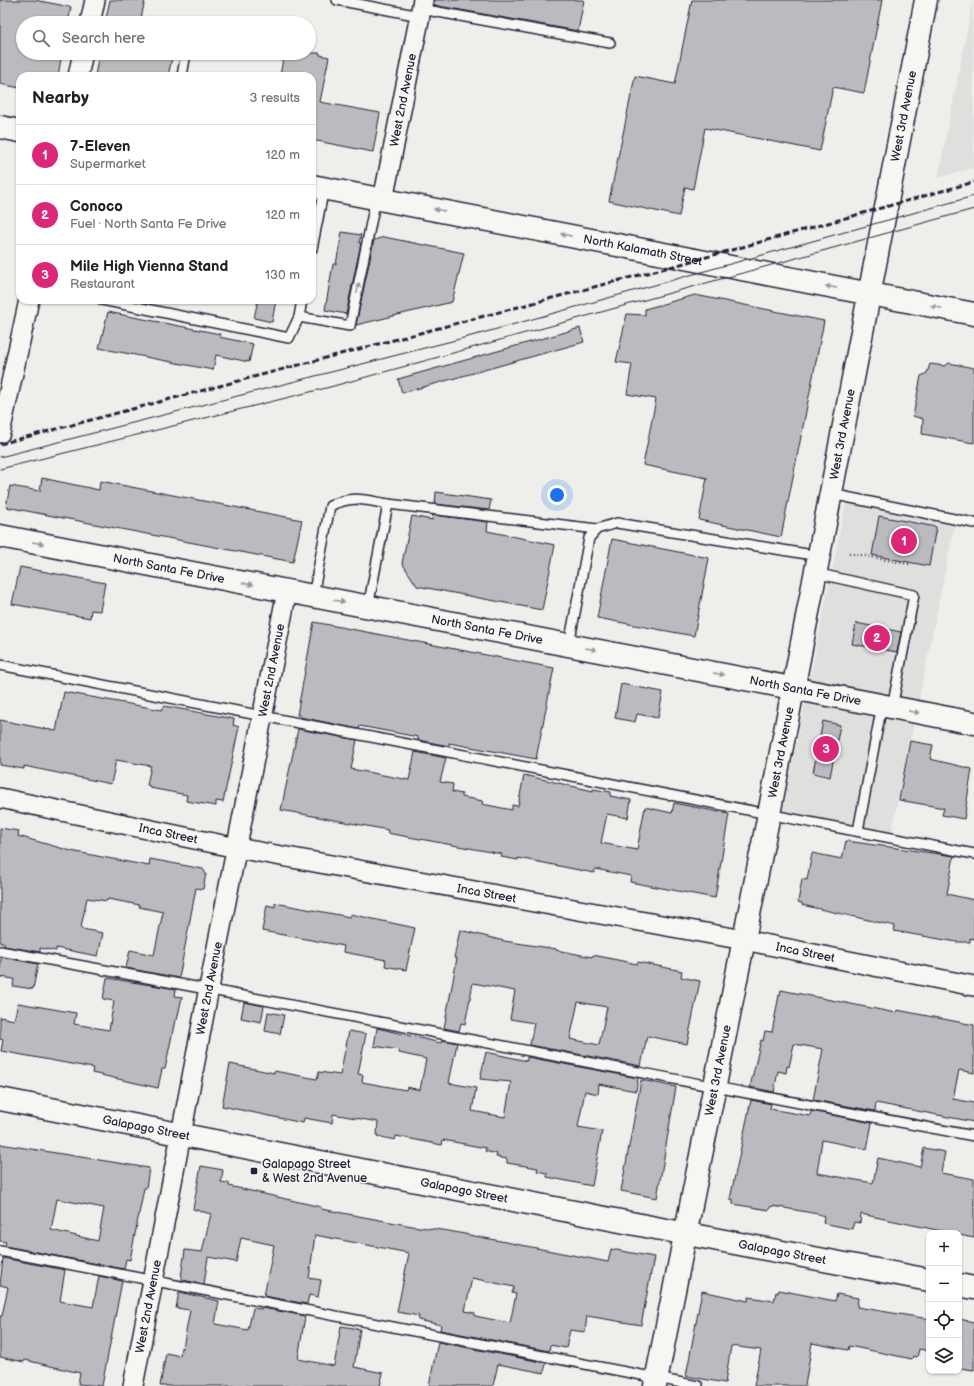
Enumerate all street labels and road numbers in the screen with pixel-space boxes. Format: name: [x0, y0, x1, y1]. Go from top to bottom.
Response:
street label: West 2nd Avenue: [386, 52, 420, 148]
street label: West 3rd Avenue: [888, 69, 920, 163]
street label: North Kalamath Street: [582, 231, 704, 269]
street label: West 3rd Avenue: [826, 388, 858, 481]
street label: North Santa Fe Drive: [112, 550, 226, 586]
street label: North Santa Fe Drive: [430, 611, 544, 648]
street label: West 2nd Avenue: [255, 622, 288, 718]
street label: North Santa Fe Drive: [748, 673, 862, 709]
street label: West 3rd Avenue: [765, 706, 797, 799]
street label: Inca Street: [138, 820, 199, 847]
street label: Inca Street: [456, 881, 518, 906]
street label: Inca Street: [775, 939, 836, 966]
street label: West 2nd Avenue: [193, 940, 225, 1036]
street label: West 3rd Avenue: [702, 1024, 734, 1117]
street label: Galapago Street: [101, 1112, 191, 1144]
street label: Galapago Street: [419, 1174, 509, 1206]
street label: Galapago Street: [737, 1236, 827, 1268]
street label: West 2nd Avenue: [132, 1259, 164, 1354]

